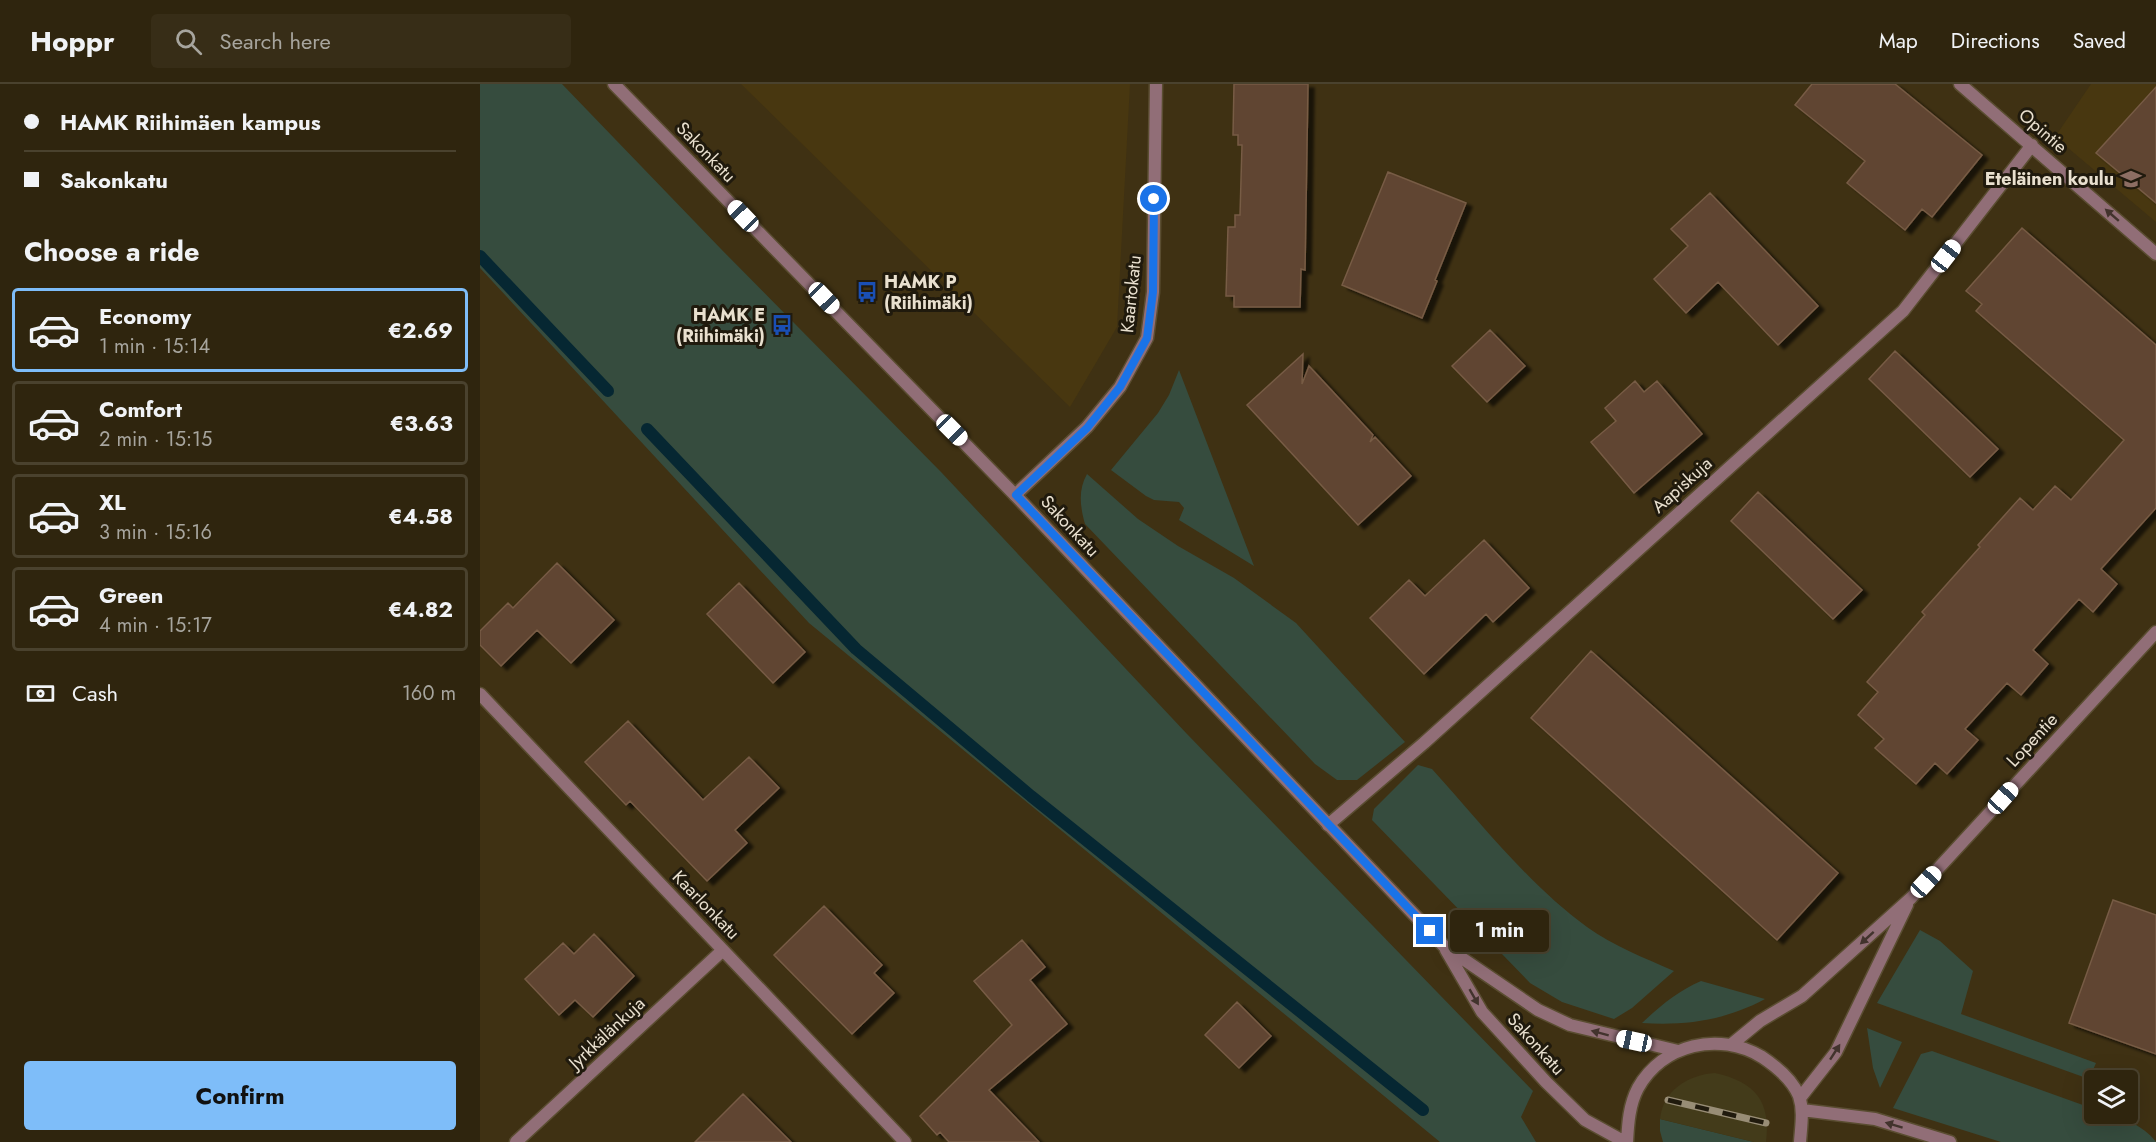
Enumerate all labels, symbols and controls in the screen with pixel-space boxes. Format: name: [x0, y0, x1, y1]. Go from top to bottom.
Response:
search box: [151, 14, 571, 68]
text: Hoppr: [30, 21, 115, 62]
icon: search: [172, 25, 205, 58]
text: Search here: [220, 25, 331, 57]
text: Map: [1879, 26, 1918, 56]
text: Directions: [1951, 26, 2040, 56]
text: Saved: [2073, 26, 2126, 56]
street label: Opintie: [2013, 103, 2073, 159]
text: HAMK Riihimäen kampus: [60, 106, 321, 138]
street label: Sakonkatu: [670, 116, 742, 188]
text: Sakonkatu: [60, 164, 168, 196]
place label: Eteläinen koulu: [1985, 166, 2114, 192]
school or university icon: Eteläinen koulu: [2119, 167, 2143, 191]
route start: [1140, 185, 1167, 212]
car: [724, 197, 762, 235]
one-way arrow: [2105, 209, 2120, 222]
text: Choose a ride: [24, 232, 199, 271]
car: [1928, 236, 1964, 276]
street label: Kaartokatu: [1114, 254, 1148, 334]
place label: HAMK P (Riihimäki): [884, 269, 973, 316]
car: [805, 279, 843, 317]
bus stop icon: HAMK P (Riihimäki): [855, 280, 879, 304]
text: Economy: [99, 300, 191, 332]
place label: HAMK E (Riihimäki): [676, 302, 765, 349]
icon: car: [27, 303, 81, 357]
bus stop icon: HAMK E (Riihimäki): [770, 313, 794, 337]
text: €2.69: [388, 314, 453, 346]
text: 1 min · 15:14: [99, 332, 210, 361]
text: Comfort: [99, 393, 182, 425]
icon: car: [27, 396, 81, 450]
text: €3.63: [390, 407, 453, 439]
car: [933, 411, 971, 449]
text: 2 min · 15:15: [99, 425, 212, 454]
street label: Aapiskuja: [1646, 451, 1718, 519]
text: XL: [99, 486, 126, 518]
icon: car: [27, 489, 81, 543]
street label: Sakonkatu: [1035, 489, 1105, 563]
text: €4.58: [388, 500, 453, 532]
text: 3 min · 15:16: [99, 518, 212, 547]
text: Green: [99, 579, 163, 611]
icon: car: [27, 582, 81, 636]
text: €4.82: [388, 593, 453, 625]
text: 4 min · 15:17: [99, 611, 212, 640]
icon: cash: [24, 677, 57, 710]
text: Cash: [72, 677, 118, 709]
text: 160 m: [402, 679, 456, 708]
street label: Lopentie: [2000, 707, 2064, 773]
car: [1984, 779, 2022, 817]
car: [1907, 863, 1945, 901]
street label: Kaarlonkatu: [666, 865, 746, 945]
callout: 1 min: [1451, 910, 1550, 952]
text: 1 min: [1475, 916, 1524, 945]
route end: [1416, 917, 1443, 944]
one-way arrow: [1860, 931, 1875, 944]
one-way arrow: [1468, 989, 1479, 1005]
street label: Jyrkkälänkuja: [562, 991, 651, 1076]
street label: Sakonkatu: [1501, 1007, 1571, 1081]
one-way arrow: [1591, 1028, 1610, 1038]
car: [1615, 1028, 1653, 1054]
one-way arrow: [1829, 1044, 1841, 1060]
button: Confirm: [24, 1061, 456, 1130]
map controls: [2084, 1070, 2138, 1124]
button: layers: [2084, 1070, 2138, 1124]
one-way arrow: [1885, 1120, 1903, 1129]

